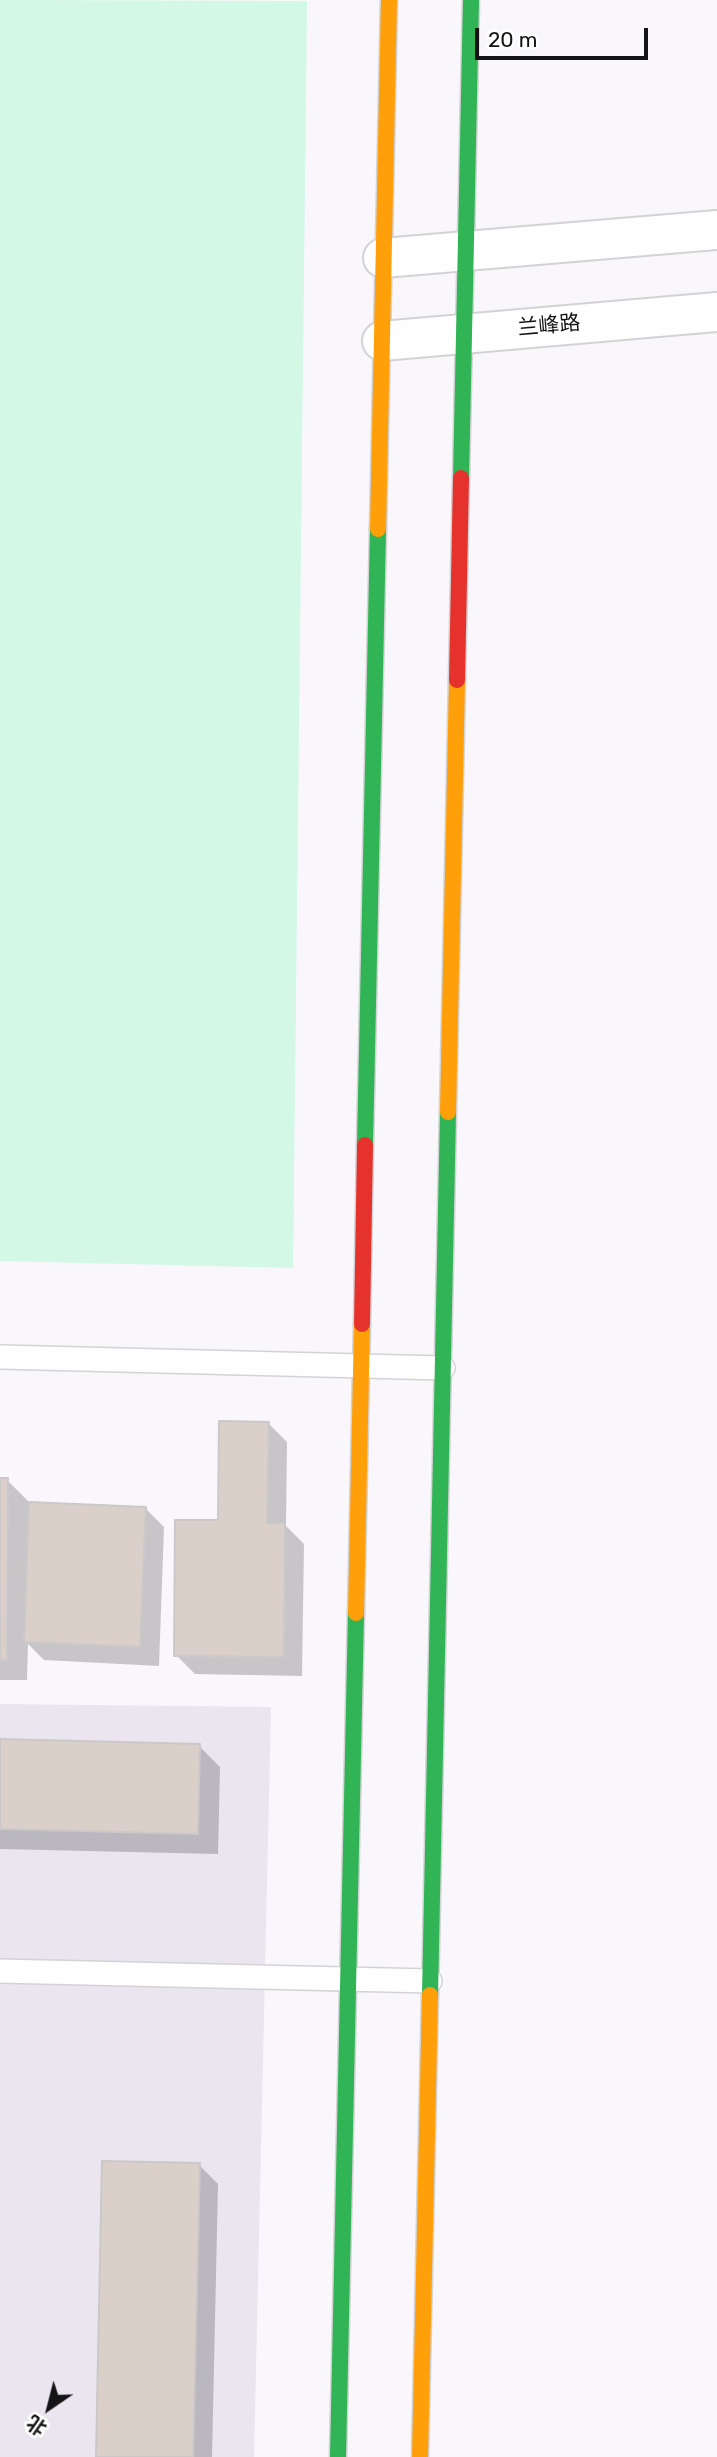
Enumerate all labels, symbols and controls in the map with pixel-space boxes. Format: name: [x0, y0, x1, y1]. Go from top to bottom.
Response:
scale bar: [479, 14, 652, 58]
text: 20 m: [488, 27, 537, 52]
street label: 兰峰路: [517, 311, 581, 341]
north arrow: [14, 2373, 84, 2443]
text: 北: [22, 2411, 51, 2440]

